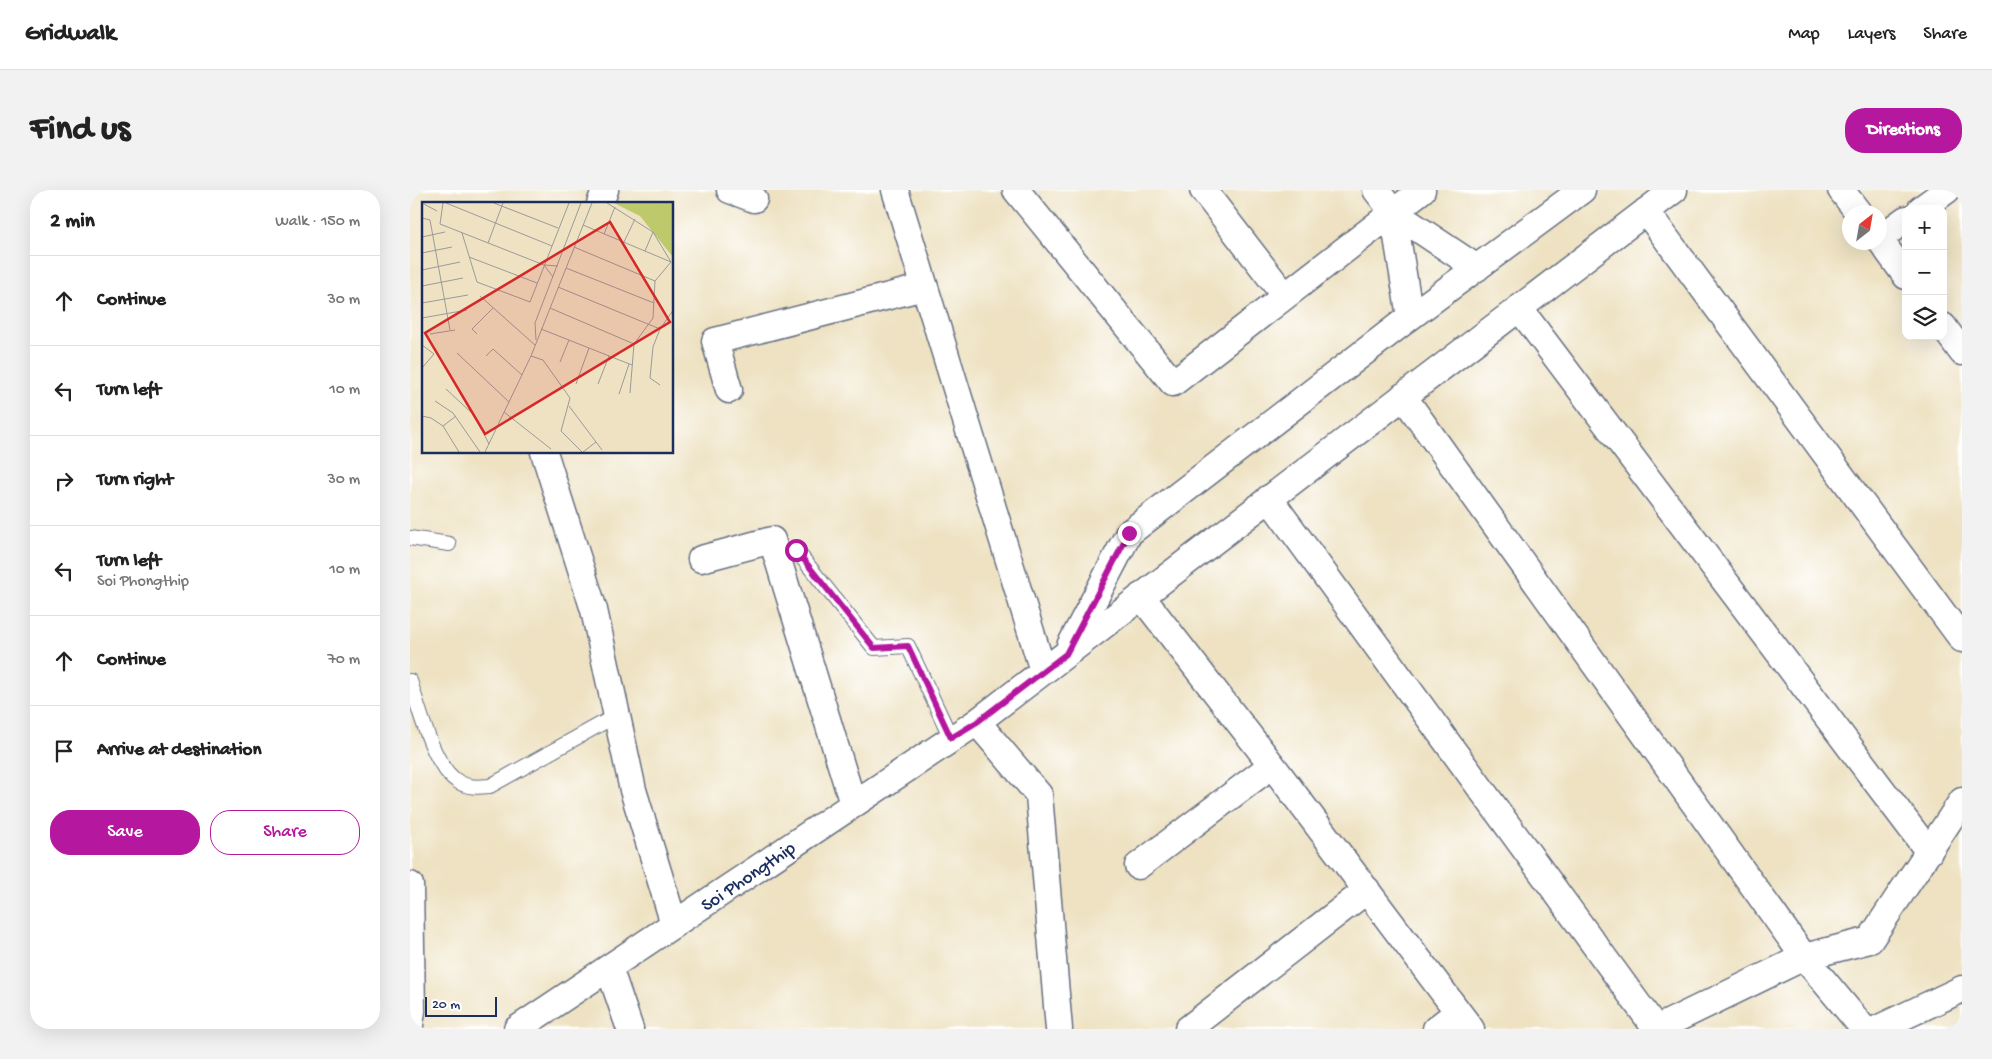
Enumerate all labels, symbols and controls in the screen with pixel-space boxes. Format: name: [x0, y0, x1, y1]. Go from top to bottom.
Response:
text: Gridwalk: [25, 20, 116, 49]
text: Map: [1788, 24, 1820, 45]
text: Layers: [1848, 24, 1895, 45]
text: Share: [1923, 24, 1967, 45]
button: Directions: [1845, 108, 1962, 153]
text: Find us: [30, 110, 130, 151]
inset map: [422, 202, 674, 454]
north arrow: [1842, 205, 1887, 250]
map controls: [1902, 205, 1947, 340]
button: +: [1902, 205, 1947, 250]
text: 2 min: [50, 210, 95, 235]
text: Walk · 150 m: [275, 213, 360, 232]
button: −: [1902, 250, 1947, 295]
icon: ahead: [50, 287, 78, 315]
text: Continue: [97, 289, 166, 312]
text: 30 m: [327, 291, 360, 310]
button: layers: [1902, 295, 1947, 340]
icon: left: [50, 377, 78, 405]
text: Turn left: [97, 379, 161, 402]
text: 10 m: [329, 381, 360, 400]
icon: right: [50, 467, 78, 495]
text: Turn right: [97, 469, 173, 492]
text: 30 m: [327, 471, 360, 490]
route end: [1118, 522, 1141, 545]
route start: [785, 539, 808, 562]
text: Turn left: [97, 550, 161, 573]
icon: left: [50, 557, 78, 585]
text: 10 m: [329, 561, 360, 580]
text: Soi Phongthip: [97, 573, 189, 592]
icon: ahead: [50, 647, 78, 675]
text: Continue: [97, 649, 166, 672]
text: 70 m: [327, 651, 360, 670]
icon: arrive: [50, 737, 78, 765]
text: Arrive at destination: [97, 739, 261, 762]
button: Save: [50, 810, 200, 855]
button: Share: [210, 810, 360, 855]
street label: Soi Phongthip: [697, 838, 801, 918]
scale bar: [425, 994, 498, 1017]
text: 20 m: [432, 997, 460, 1014]

